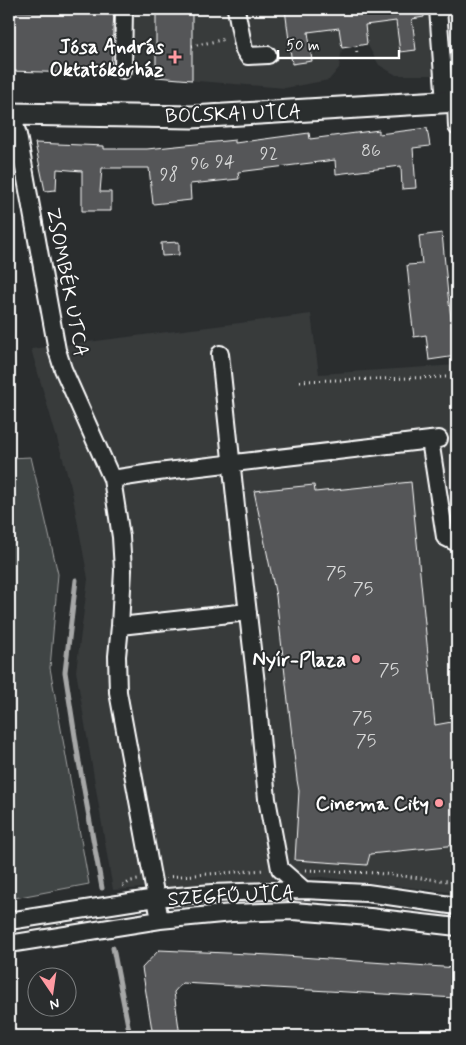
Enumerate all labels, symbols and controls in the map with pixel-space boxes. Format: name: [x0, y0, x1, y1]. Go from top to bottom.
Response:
scale bar: [278, 28, 400, 60]
place label: Jósa András Oktatókórház: [49, 34, 164, 84]
text: 50 m: [286, 36, 320, 56]
marker: Jósa András Oktatókórház: [168, 50, 182, 64]
street label: BOCSKAI UTCA: [165, 99, 302, 130]
house number: 86: [361, 139, 381, 163]
house number: 92: [260, 142, 278, 166]
house number: 94: [215, 150, 235, 174]
house number: 96: [191, 152, 209, 176]
house number: 98: [160, 163, 178, 187]
street label: ZSOMBÉK UTCA: [39, 205, 94, 359]
house number: 75: [326, 561, 346, 585]
house number: 75: [353, 577, 373, 601]
place label: Nyír-Plaza: [253, 647, 346, 674]
marker: Nyír-Plaza: [350, 653, 362, 665]
house number: 75: [379, 658, 399, 682]
house number: 75: [352, 706, 372, 730]
house number: 75: [356, 729, 376, 753]
place label: Cinema City: [315, 791, 429, 818]
marker: Cinema City: [433, 797, 445, 809]
street label: SZEGFŰ UTCA: [167, 880, 295, 913]
north arrow: [28, 968, 78, 1018]
text: N: [48, 994, 61, 1014]

